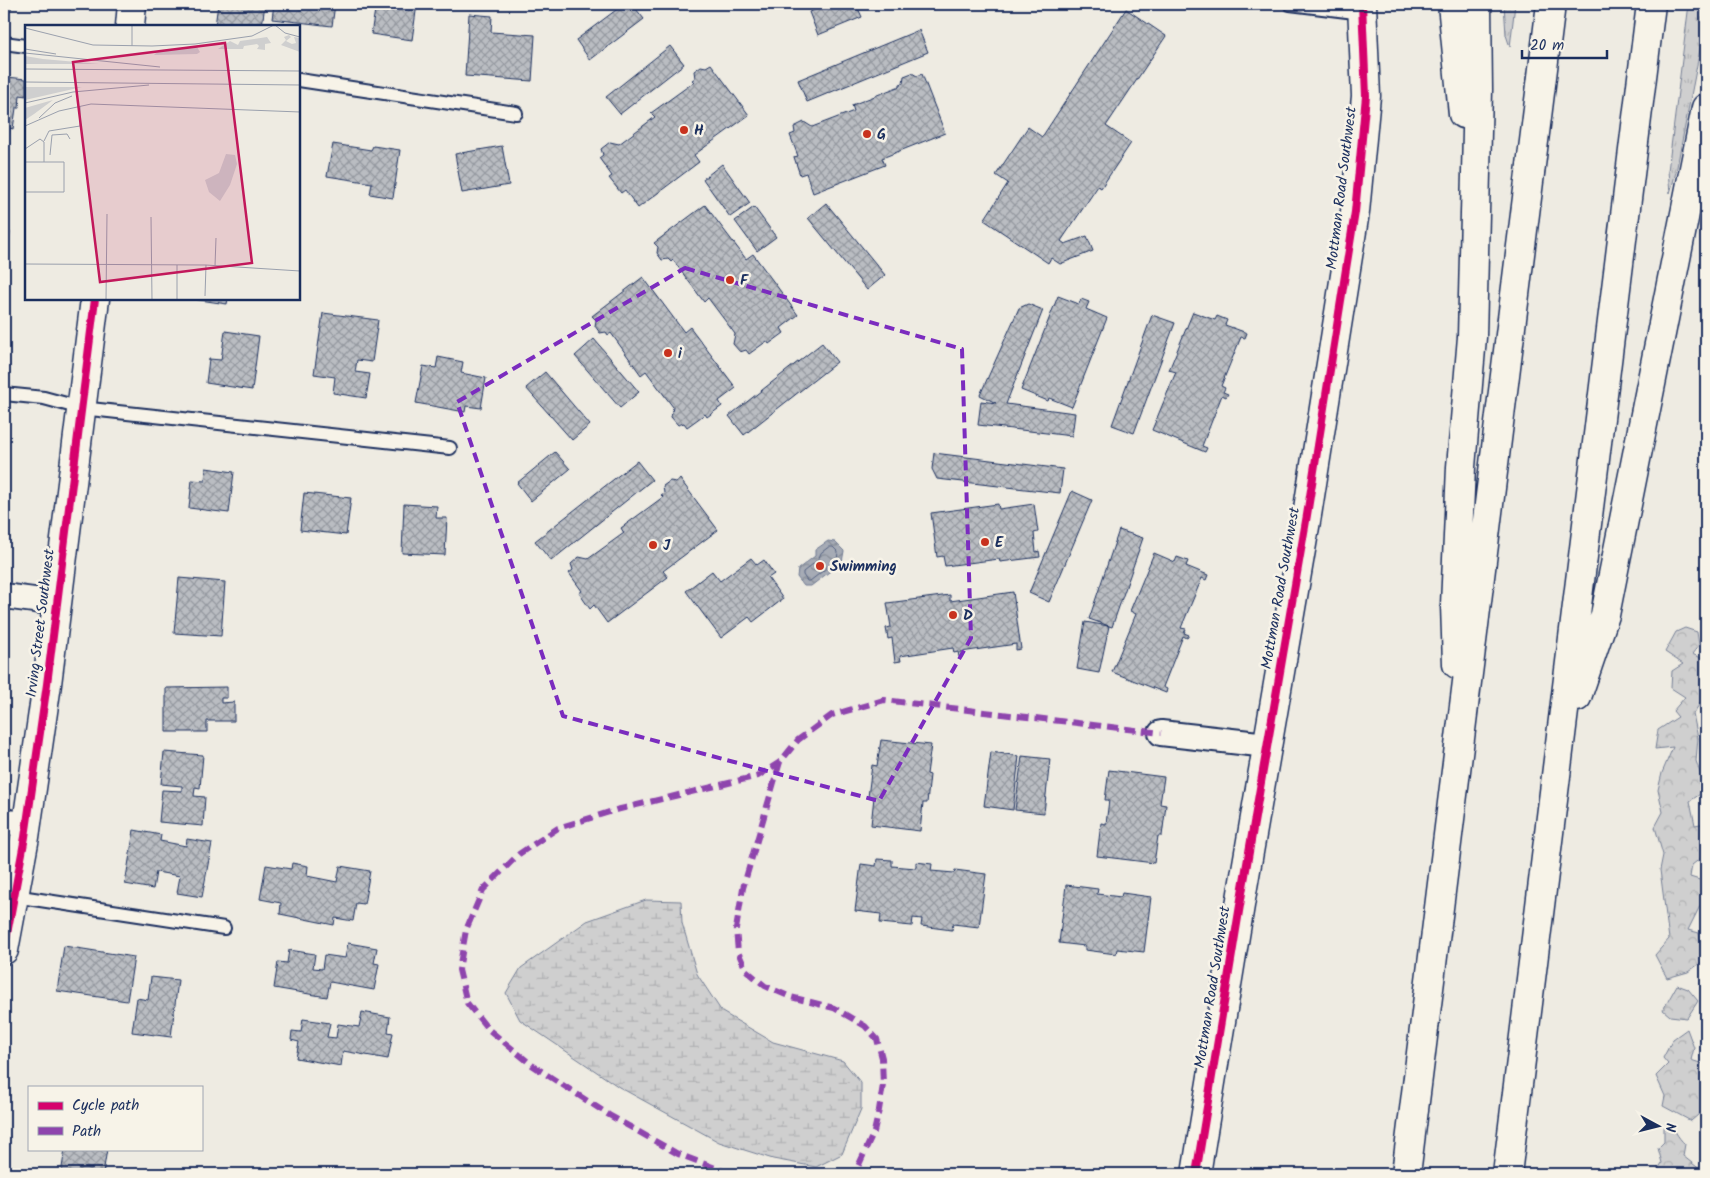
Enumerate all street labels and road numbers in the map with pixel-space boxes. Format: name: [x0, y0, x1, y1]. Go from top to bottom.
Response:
street label: Mottman Road Southwest: [1320, 105, 1364, 271]
street label: Mottman Road Southwest: [1255, 505, 1307, 671]
street label: Irving Street Southwest: [20, 547, 62, 699]
street label: Mottman Road Southwest: [1188, 904, 1238, 1070]

